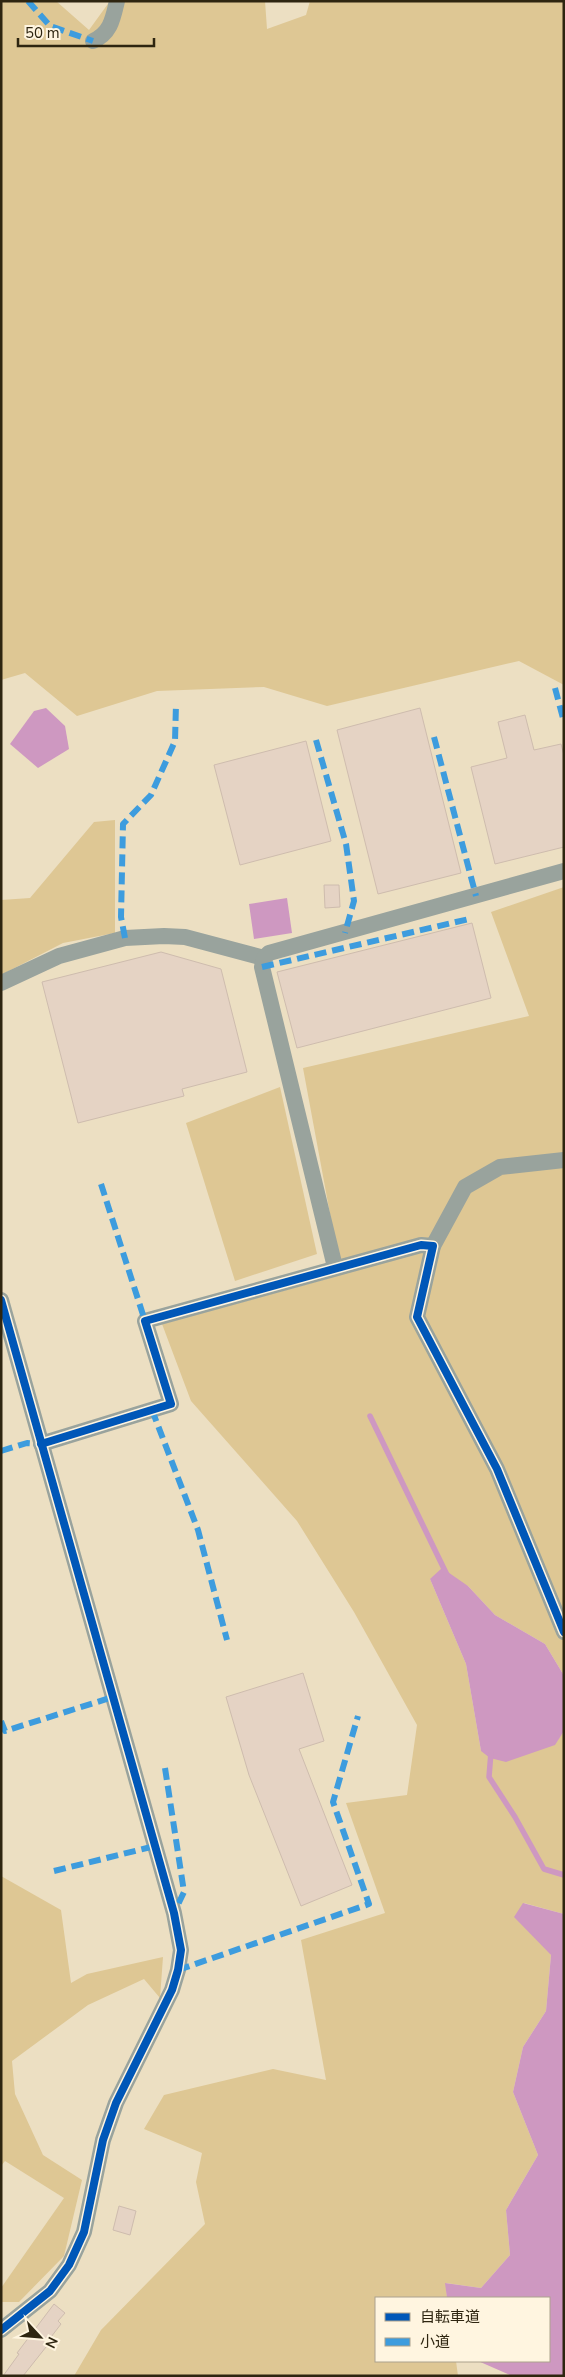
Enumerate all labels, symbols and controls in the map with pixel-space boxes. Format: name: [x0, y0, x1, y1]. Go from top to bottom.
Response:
scale bar: [18, 15, 154, 47]
text: 50 m: [25, 23, 60, 43]
legend: [375, 2297, 550, 2362]
text: 自転車道: [420, 2307, 480, 2327]
north arrow: [15, 2312, 65, 2362]
text: 小道: [420, 2332, 450, 2352]
text: N: [40, 2334, 62, 2351]

